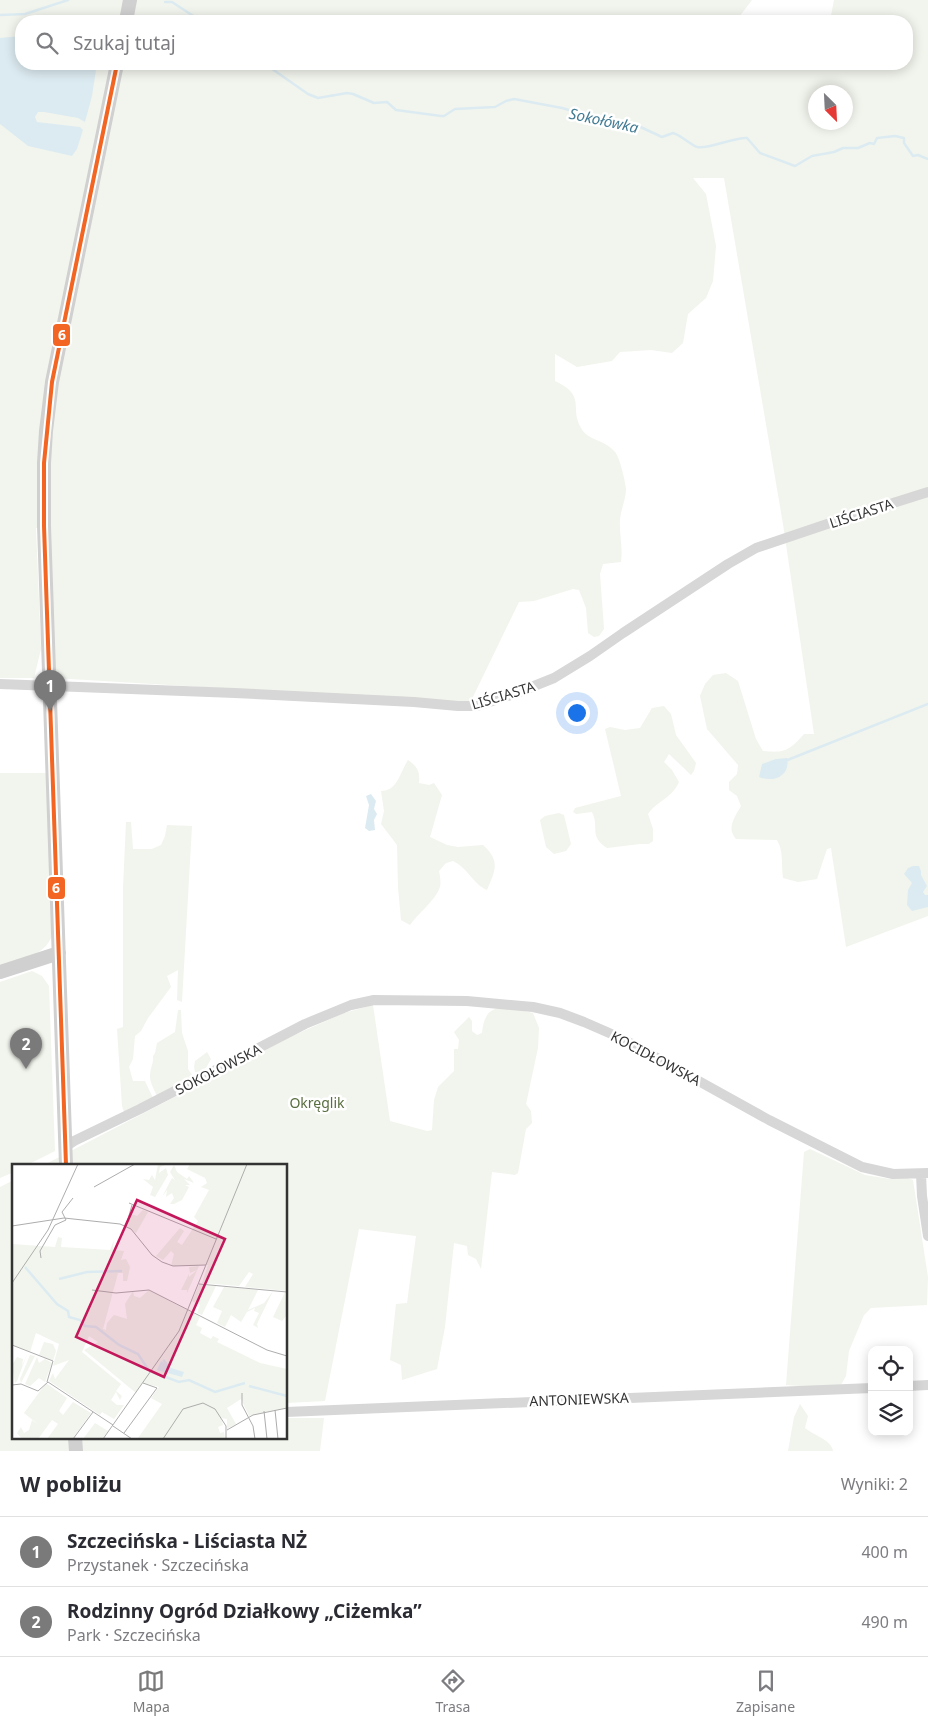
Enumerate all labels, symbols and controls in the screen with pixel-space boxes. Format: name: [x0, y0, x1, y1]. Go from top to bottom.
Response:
search box: [15, 15, 913, 70]
icon: search: [33, 29, 61, 57]
text: Szukaj tutaj: [73, 30, 176, 56]
north arrow: [808, 85, 853, 130]
water label: Sokołówka: [567, 103, 641, 137]
line badge: 6: [52, 323, 71, 347]
text: 6: [58, 325, 66, 344]
street label: LIŚCIASTA: [827, 494, 895, 532]
pin: 1: [34, 670, 66, 711]
street label: LIŚCIASTA: [469, 676, 537, 714]
your location: [564, 700, 590, 726]
line badge: 6: [47, 876, 66, 900]
text: 6: [52, 878, 60, 897]
street label: KOCIDŁOWSKA: [608, 1026, 704, 1090]
pin: 2: [10, 1028, 42, 1069]
street label: SOKOŁOWSKA: [172, 1039, 264, 1099]
park label: Okręglik: [289, 1093, 345, 1112]
inset map: [12, 1164, 288, 1438]
map controls: [868, 1346, 913, 1436]
button: locate: [868, 1346, 913, 1391]
street label: ANTONIEWSKA: [529, 1388, 629, 1410]
button: layers: [868, 1391, 913, 1436]
text: W pobliżu: [20, 1470, 122, 1498]
text: Wyniki: 2: [841, 1473, 908, 1495]
text: Szczecińska - Liściasta NŻ: [67, 1528, 307, 1554]
text: 1: [31, 1541, 41, 1563]
text: 400 m: [861, 1541, 908, 1563]
text: Przystanek · Szczecińska: [67, 1554, 249, 1576]
text: Rodzinny Ogród Działkowy „Ciżemka”: [67, 1598, 422, 1624]
text: 2: [31, 1611, 41, 1633]
text: 490 m: [861, 1611, 908, 1633]
text: Park · Szczecińska: [67, 1624, 201, 1646]
tab: Mapa: [133, 1667, 170, 1716]
tab: Trasa: [435, 1667, 470, 1716]
tab: Zapisane: [736, 1667, 795, 1716]

